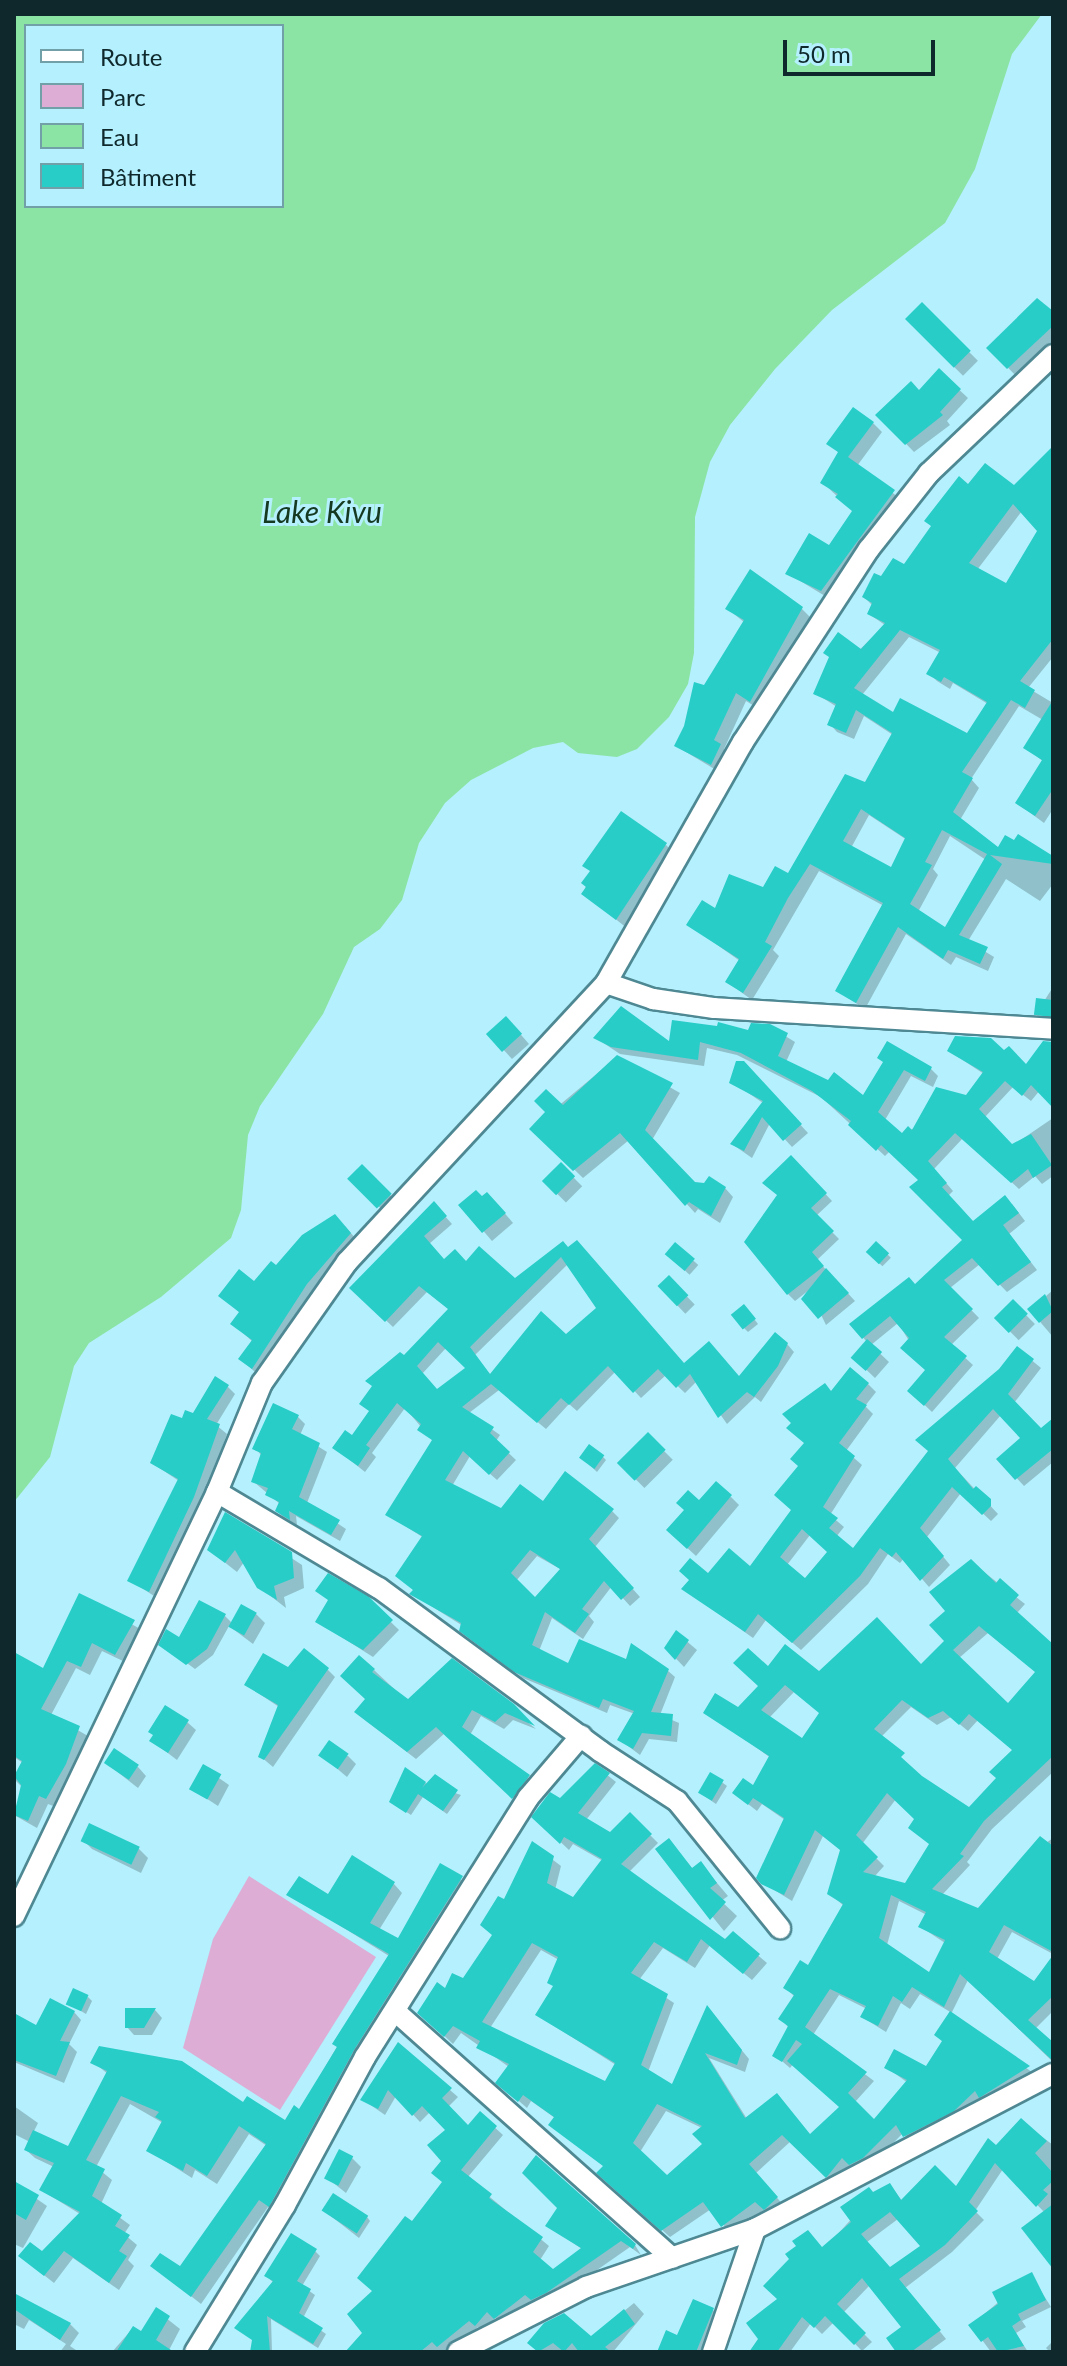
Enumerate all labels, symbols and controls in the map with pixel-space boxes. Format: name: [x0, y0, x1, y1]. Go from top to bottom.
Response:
legend: [24, 24, 284, 208]
scale bar: [787, 24, 939, 74]
text: 50 m: [797, 39, 851, 68]
text: Route: [100, 42, 162, 71]
text: Parc: [100, 82, 146, 111]
text: Eau: [100, 122, 139, 151]
text: Bâtiment: [100, 162, 196, 191]
water label: Lake Kivu: [262, 493, 382, 529]

